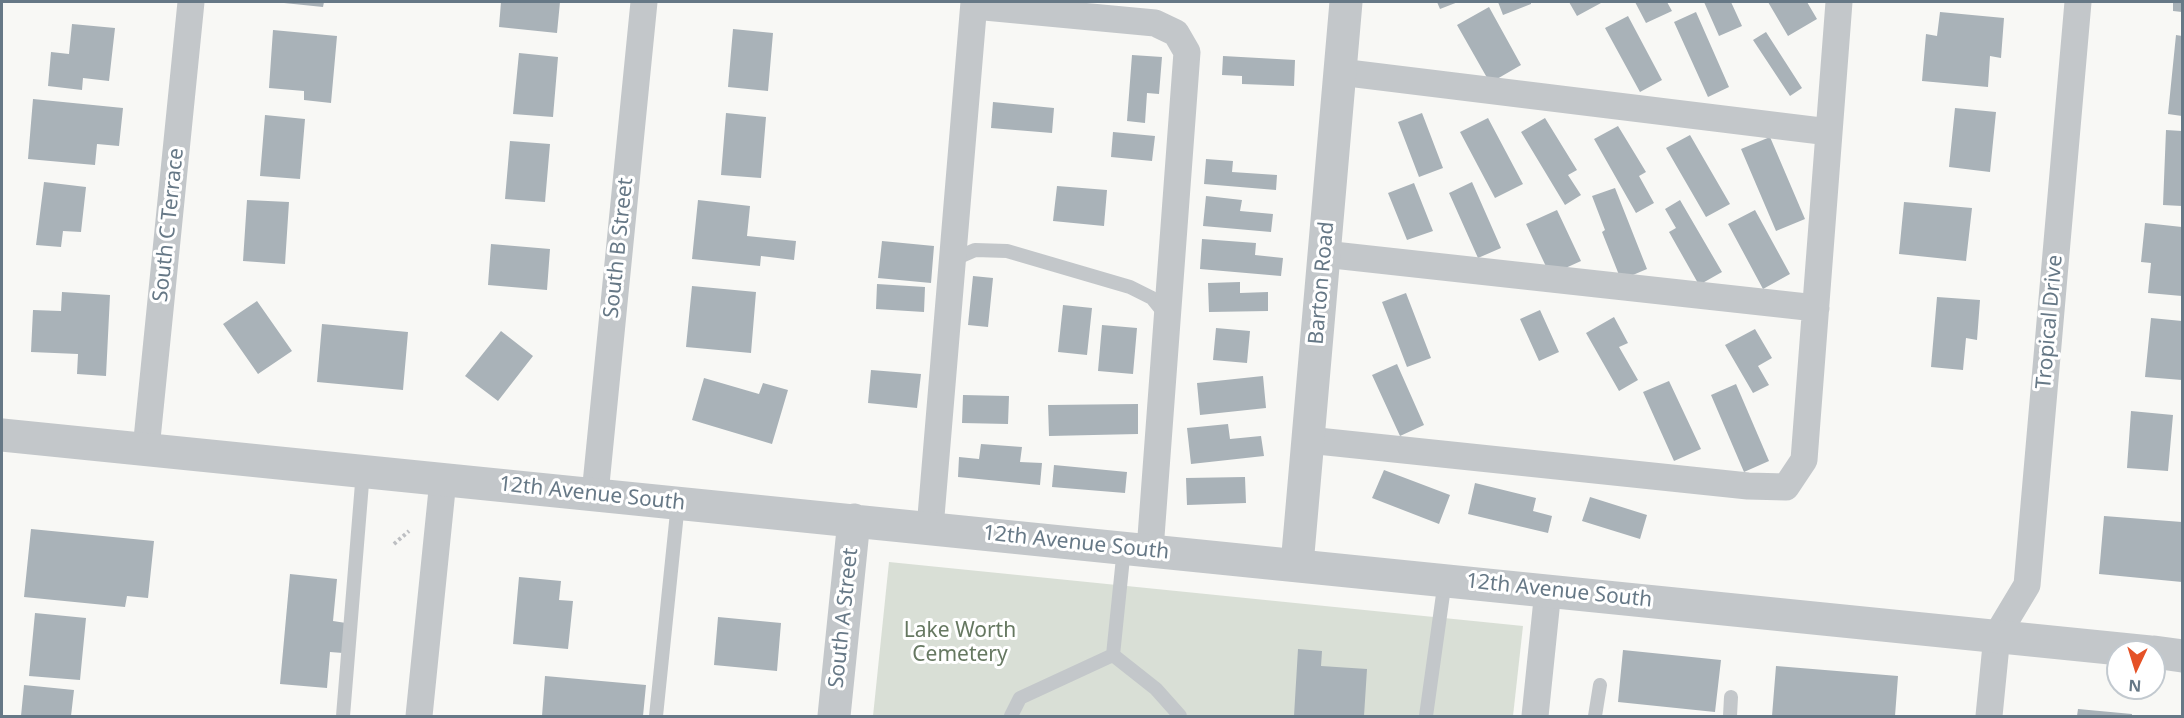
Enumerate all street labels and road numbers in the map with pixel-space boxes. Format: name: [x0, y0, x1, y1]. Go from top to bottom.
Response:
street label: South C Terrace: [148, 147, 190, 303]
street label: South B Street: [599, 177, 639, 319]
street label: Barton Road: [1304, 220, 1340, 346]
street label: Tropical Drive: [2032, 254, 2068, 390]
street label: 12th Avenue South: [498, 472, 686, 516]
street label: 12th Avenue South: [982, 521, 1170, 565]
street label: South A Street: [824, 547, 864, 689]
street label: 12th Avenue South: [1465, 569, 1653, 613]

